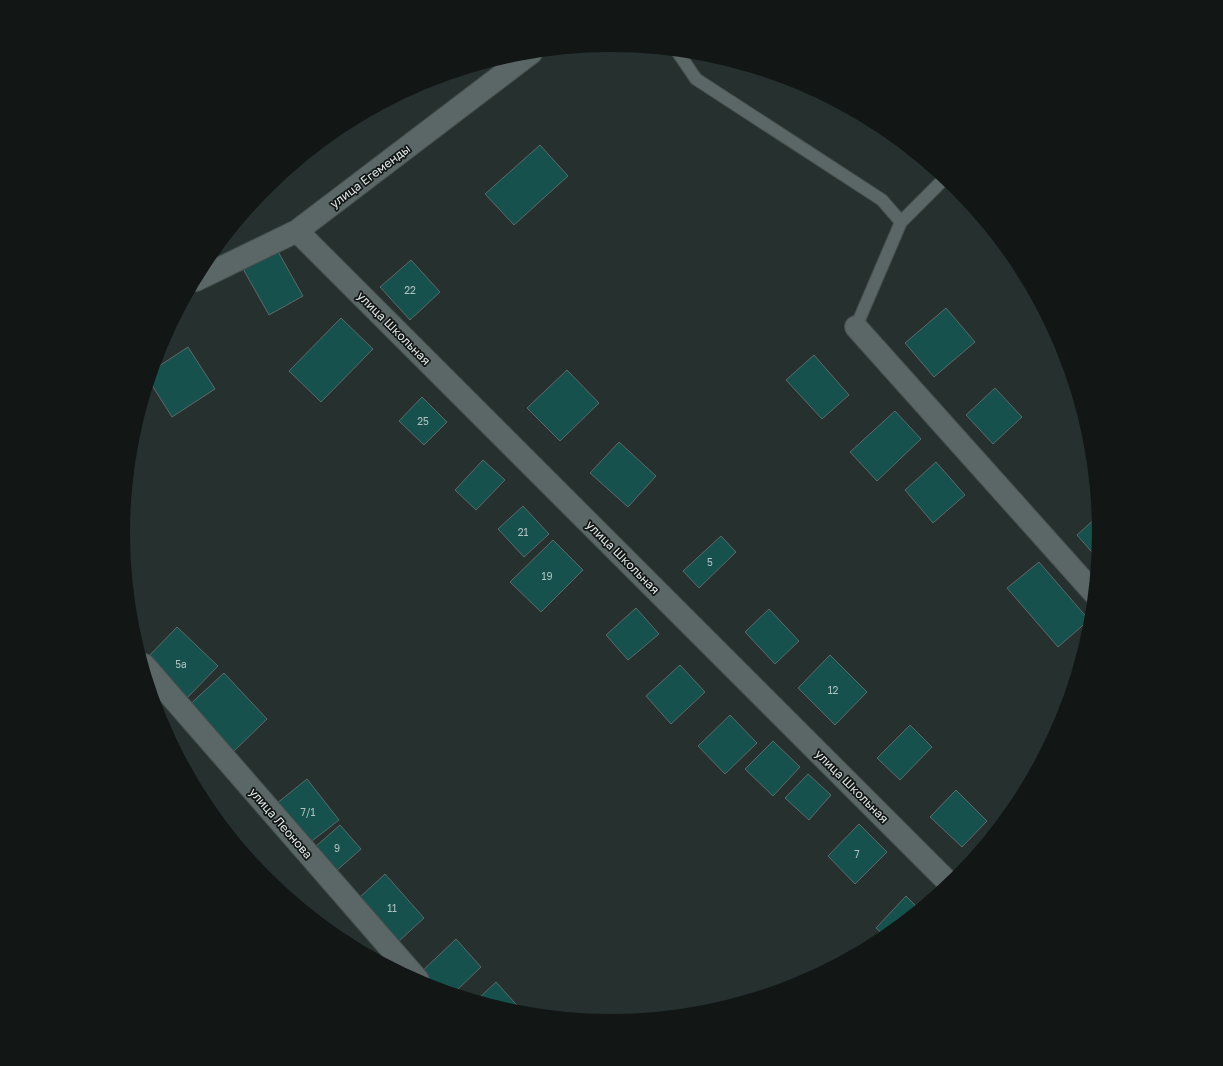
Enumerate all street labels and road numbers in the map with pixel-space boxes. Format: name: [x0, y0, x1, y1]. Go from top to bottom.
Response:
street label: улица Егеменды: [327, 141, 413, 211]
street label: улица Школьная: [354, 288, 434, 368]
street label: улица Школьная: [583, 517, 663, 597]
street label: улица Школьная: [812, 746, 892, 826]
street label: улица Леонова: [246, 785, 316, 861]

